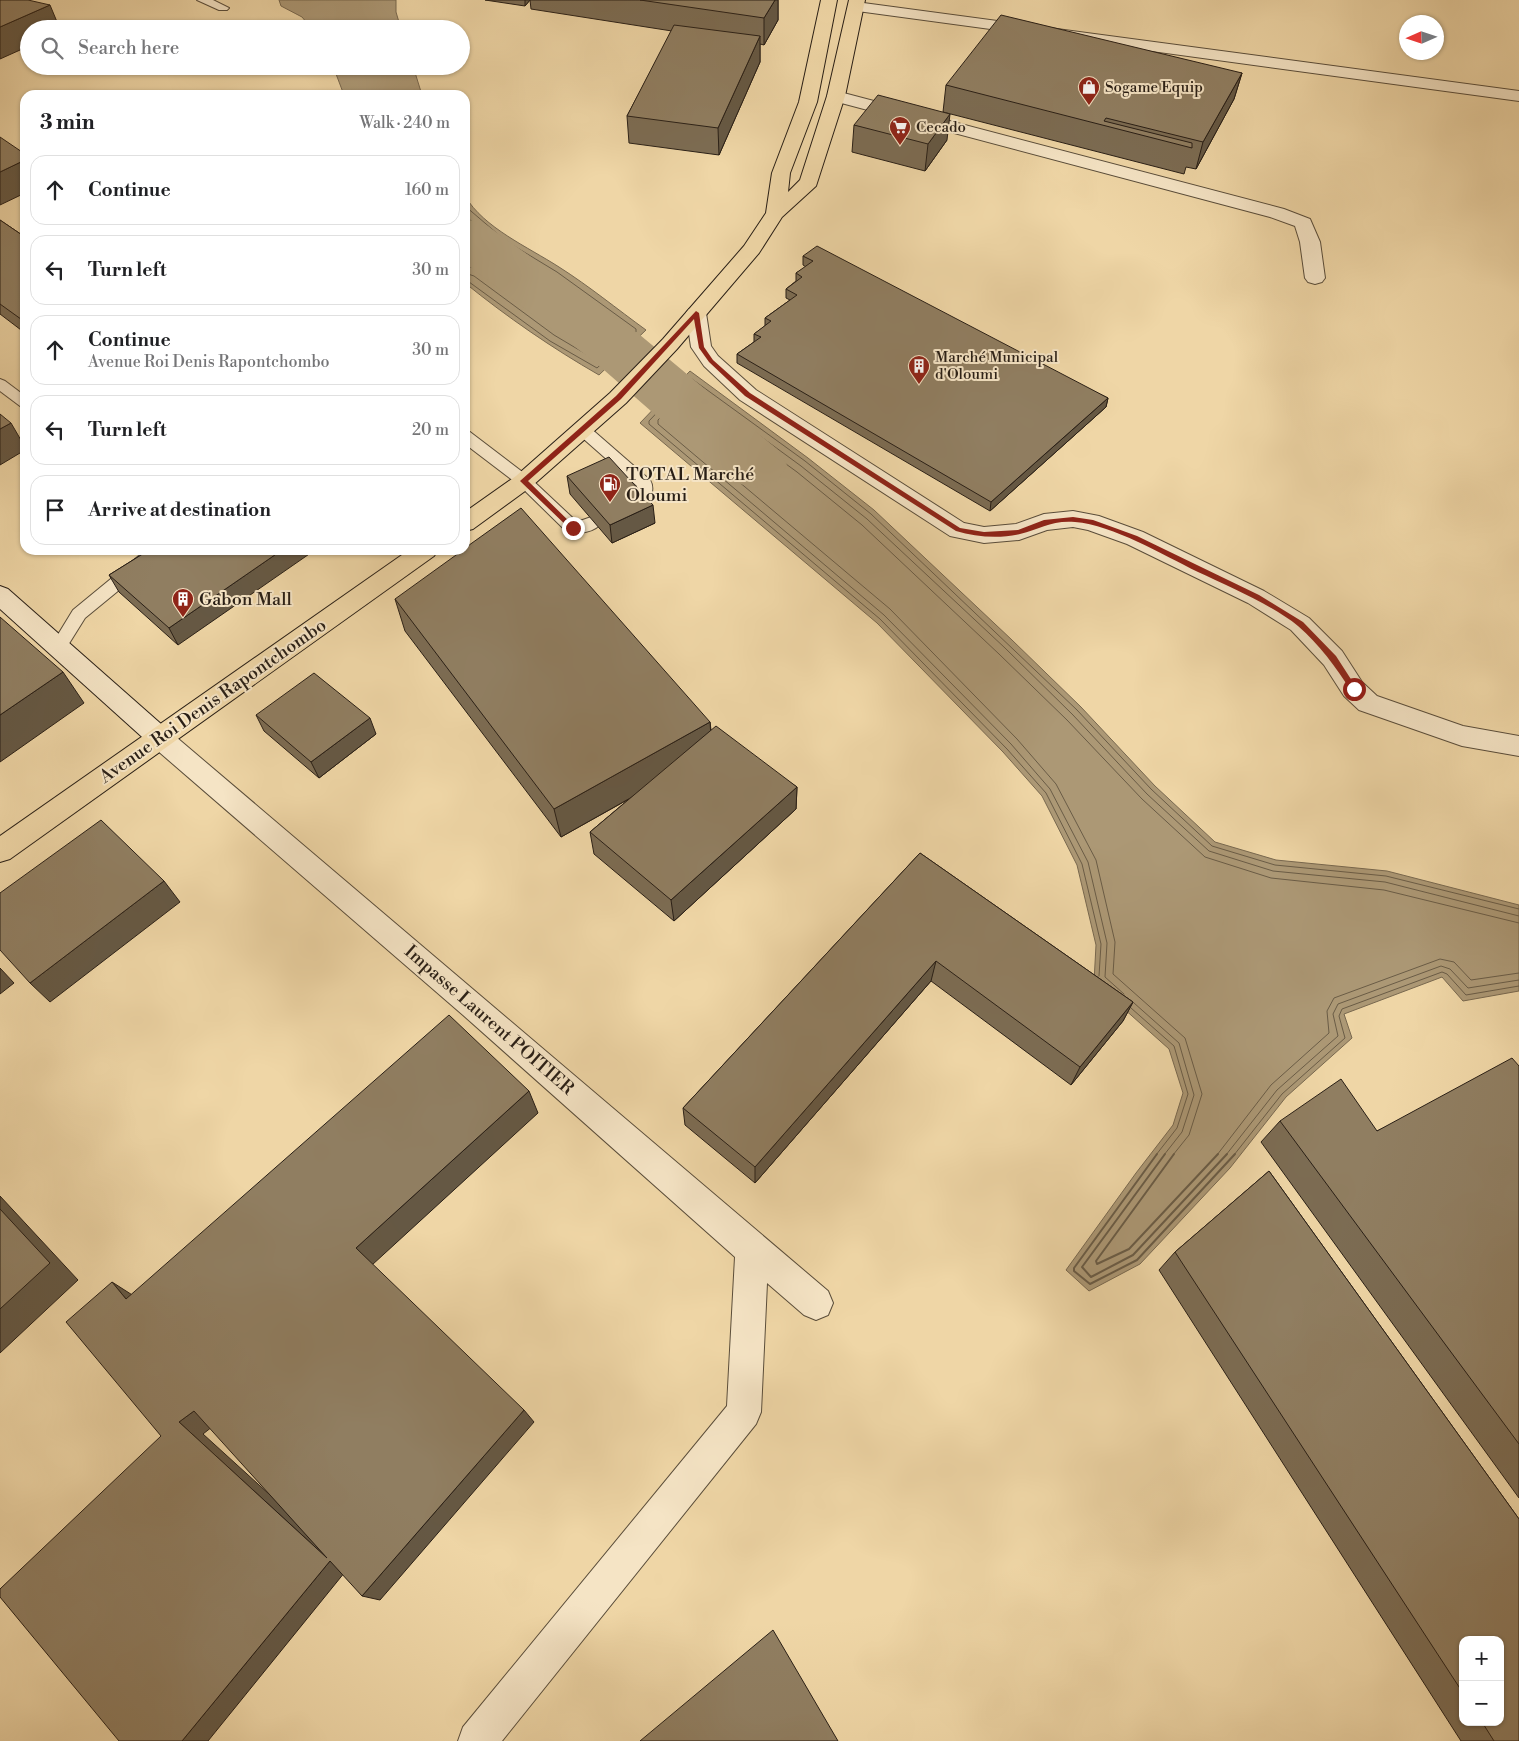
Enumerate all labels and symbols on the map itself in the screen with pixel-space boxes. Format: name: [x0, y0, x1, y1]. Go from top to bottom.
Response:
north arrow: [1399, 15, 1444, 60]
shop icon: Sogame Equip: [1077, 75, 1101, 106]
place label: Sogame Equip: [1105, 78, 1203, 97]
supermarket icon: Cecado: [888, 115, 912, 146]
place label: Cecado: [916, 118, 966, 137]
place label: Marché Municipal d'Oloumi: [935, 348, 1059, 384]
building icon: Marché Municipal d'Oloumi: [907, 354, 931, 385]
place label: TOTAL Marché Oloumi: [626, 463, 754, 507]
fuel station icon: TOTAL Marché Oloumi: [598, 472, 622, 503]
route end: [562, 517, 585, 540]
building icon: Gabon Mall: [171, 587, 195, 618]
place label: Gabon Mall: [199, 588, 293, 611]
street label: Avenue Roi Denis Rapontchombo: [94, 614, 331, 789]
route start: [1343, 678, 1366, 701]
street label: Impasse Laurent POITIER: [400, 940, 579, 1100]

